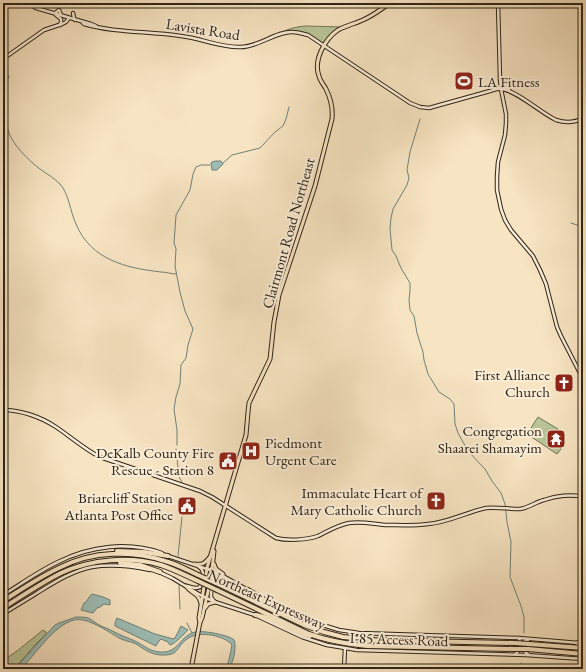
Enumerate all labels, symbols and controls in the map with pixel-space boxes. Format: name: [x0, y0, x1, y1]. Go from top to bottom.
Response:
street label: Lavista Road: [165, 14, 242, 44]
sports icon: LA Fitness: [453, 70, 475, 92]
place label: LA Fitness: [478, 72, 540, 91]
street label: Clairmont Road Northeast: [257, 155, 319, 311]
place label: First Alliance Church: [474, 365, 550, 401]
church icon: First Alliance Church: [553, 372, 575, 394]
place label: Congregation Shaarei Shamayim: [438, 421, 542, 457]
temple icon: Congregation Shaarei Shamayim: [545, 428, 567, 450]
place label: Piedmont Urgent Care: [265, 433, 337, 469]
hospital icon: Piedmont Urgent Care: [240, 440, 262, 462]
place label: DeKalb County Fire Rescue - Station 8: [96, 443, 214, 479]
public building icon: DeKalb County Fire Rescue - Station 8: [217, 450, 239, 472]
place label: Immaculate Heart of Mary Catholic Church: [290, 483, 424, 519]
place label: Briarcliff Station Atlanta Post Office: [63, 488, 173, 524]
church icon: Immaculate Heart of Mary Catholic Church: [425, 490, 447, 512]
public building icon: Briarcliff Station Atlanta Post Office: [176, 495, 198, 517]
street label: Northeast Expressway: [205, 565, 329, 634]
street label: I-85 Access Road: [349, 628, 449, 650]

